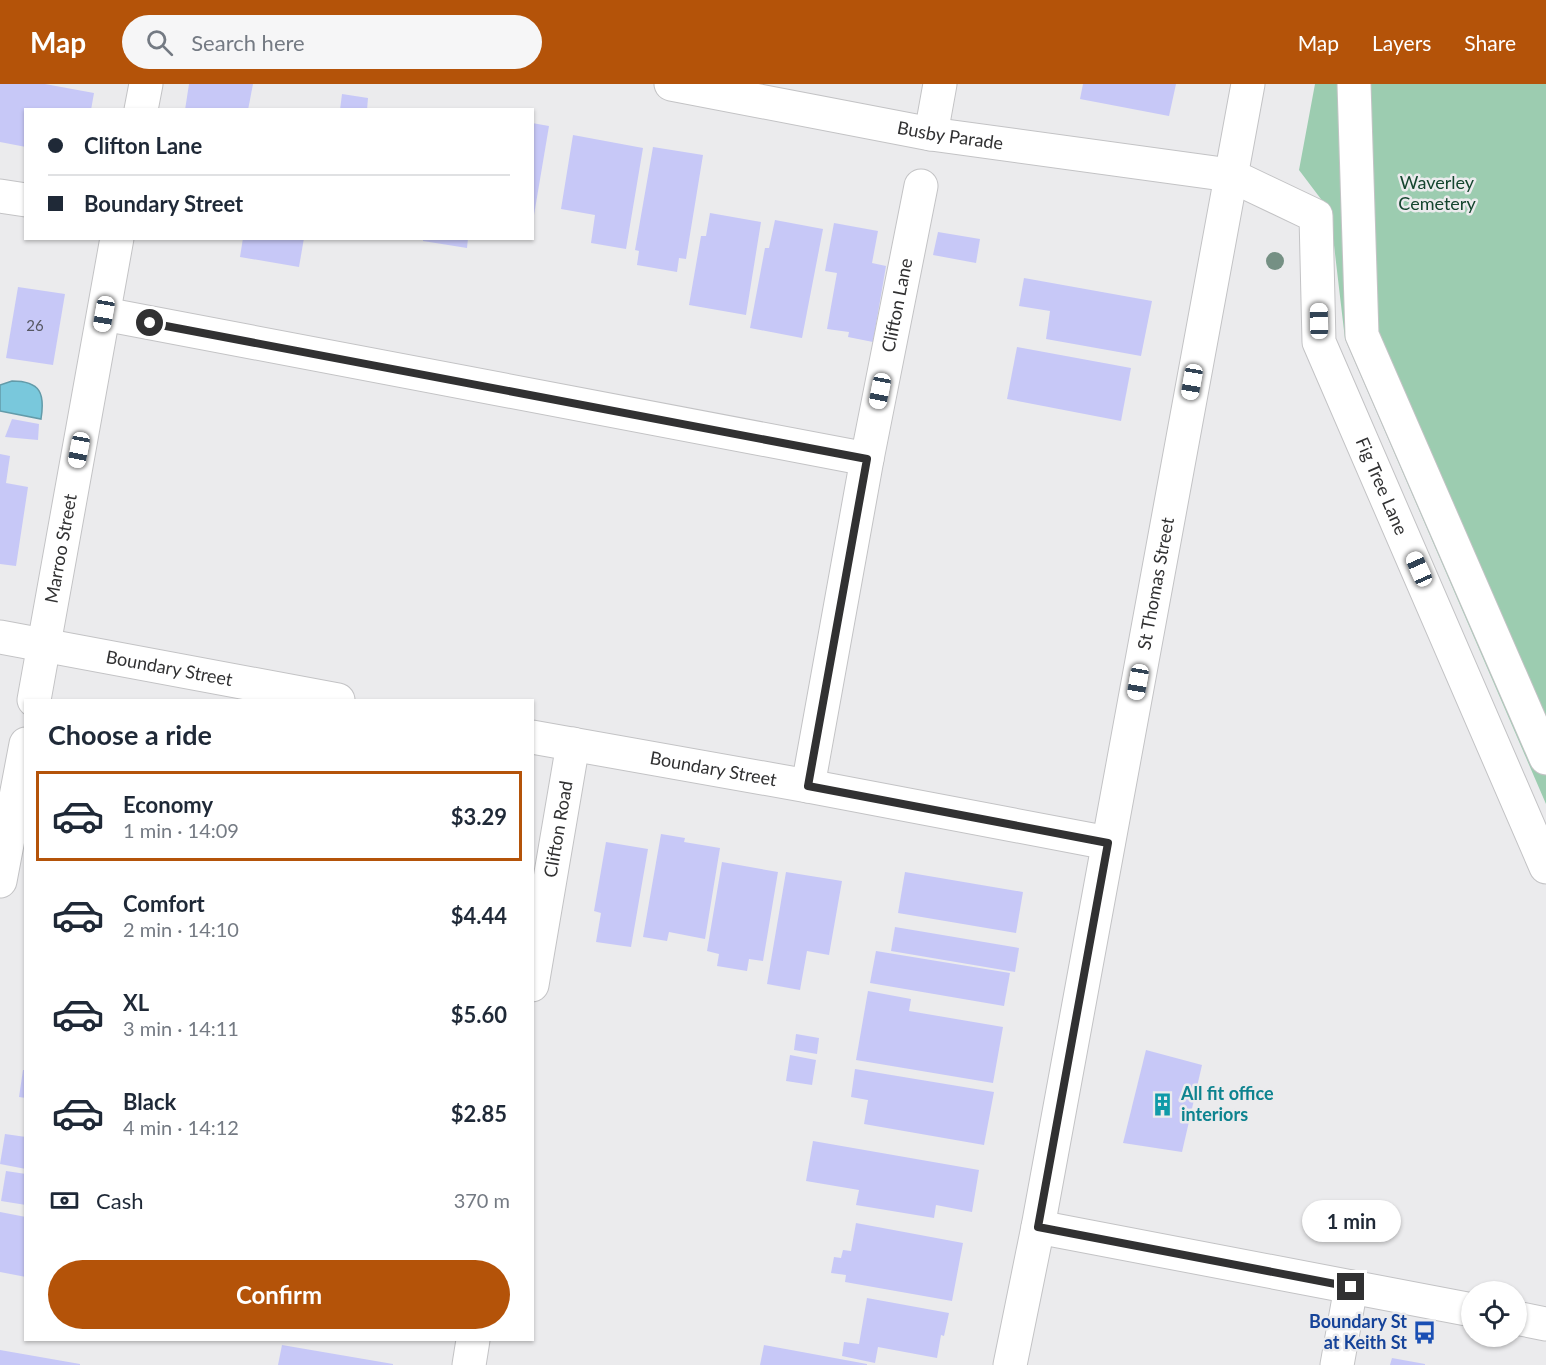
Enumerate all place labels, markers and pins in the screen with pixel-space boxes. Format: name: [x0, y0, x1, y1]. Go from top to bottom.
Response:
place label: All fit office interiors: [1180, 1082, 1274, 1125]
building icon: All fit office interiors: [1150, 1091, 1176, 1117]
place label: Boundary St at Keith St: [1309, 1310, 1407, 1353]
bus stop icon: Boundary St at Keith St: [1412, 1319, 1438, 1345]

